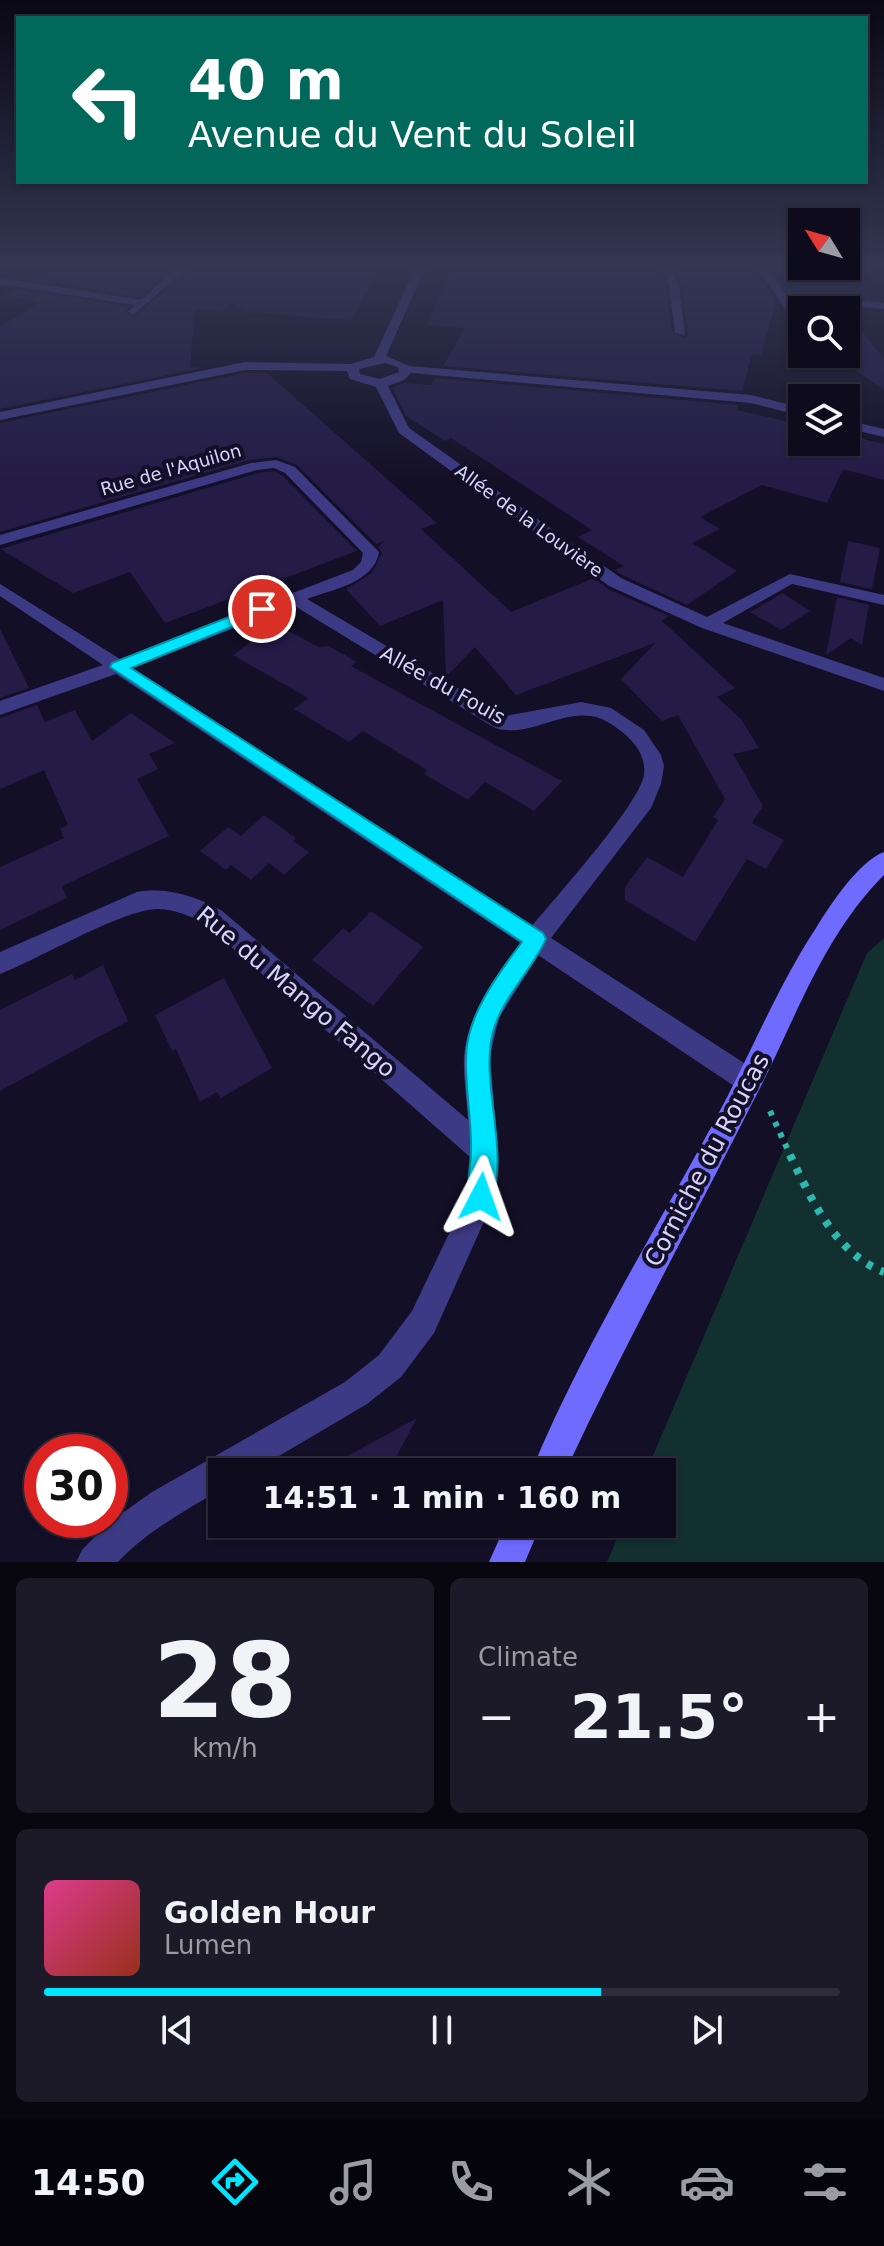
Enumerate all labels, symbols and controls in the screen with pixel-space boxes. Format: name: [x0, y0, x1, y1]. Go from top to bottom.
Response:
text: 40 m: [188, 47, 344, 112]
icon: left: [56, 48, 160, 152]
text: Avenue du Vent du Soleil: [188, 114, 637, 155]
north arrow: [788, 208, 860, 280]
map controls: [788, 208, 860, 456]
button: search: [788, 296, 860, 368]
button: layers: [788, 384, 860, 456]
street label: Rue de l'Aquilon: [98, 439, 244, 500]
street label: Allée de la Louvière: [451, 460, 607, 581]
pin: [228, 575, 296, 643]
icon: arrive: [240, 587, 284, 631]
street label: Allée du Fouis: [376, 641, 510, 729]
street label: Rue du Mango Fango: [191, 901, 401, 1083]
street label: Corniche du Roucas: [639, 1049, 775, 1271]
position arrow: [439, 1155, 523, 1239]
speed limit sign: 30: [24, 1434, 128, 1538]
text: 14:51 · 1 min · 160 m: [263, 1480, 621, 1515]
text: 28: [153, 1620, 297, 1742]
text: Climate: [478, 1642, 578, 1672]
text: 21.5°: [570, 1682, 748, 1752]
text: −: [478, 1691, 515, 1742]
text: +: [803, 1691, 840, 1742]
text: km/h: [192, 1733, 258, 1763]
text: Golden Hour: [164, 1895, 375, 1930]
text: Lumen: [164, 1930, 252, 1960]
icon: previous: [155, 2008, 199, 2052]
icon: pause: [420, 2008, 464, 2052]
icon: next: [685, 2008, 729, 2052]
icon: directions: [207, 2154, 263, 2210]
icon: music: [325, 2154, 381, 2210]
icon: phone: [443, 2154, 499, 2210]
icon: climate: [561, 2154, 617, 2210]
icon: car: [679, 2154, 735, 2210]
icon: filters: [797, 2154, 853, 2210]
text: 14:50: [31, 2162, 146, 2203]

